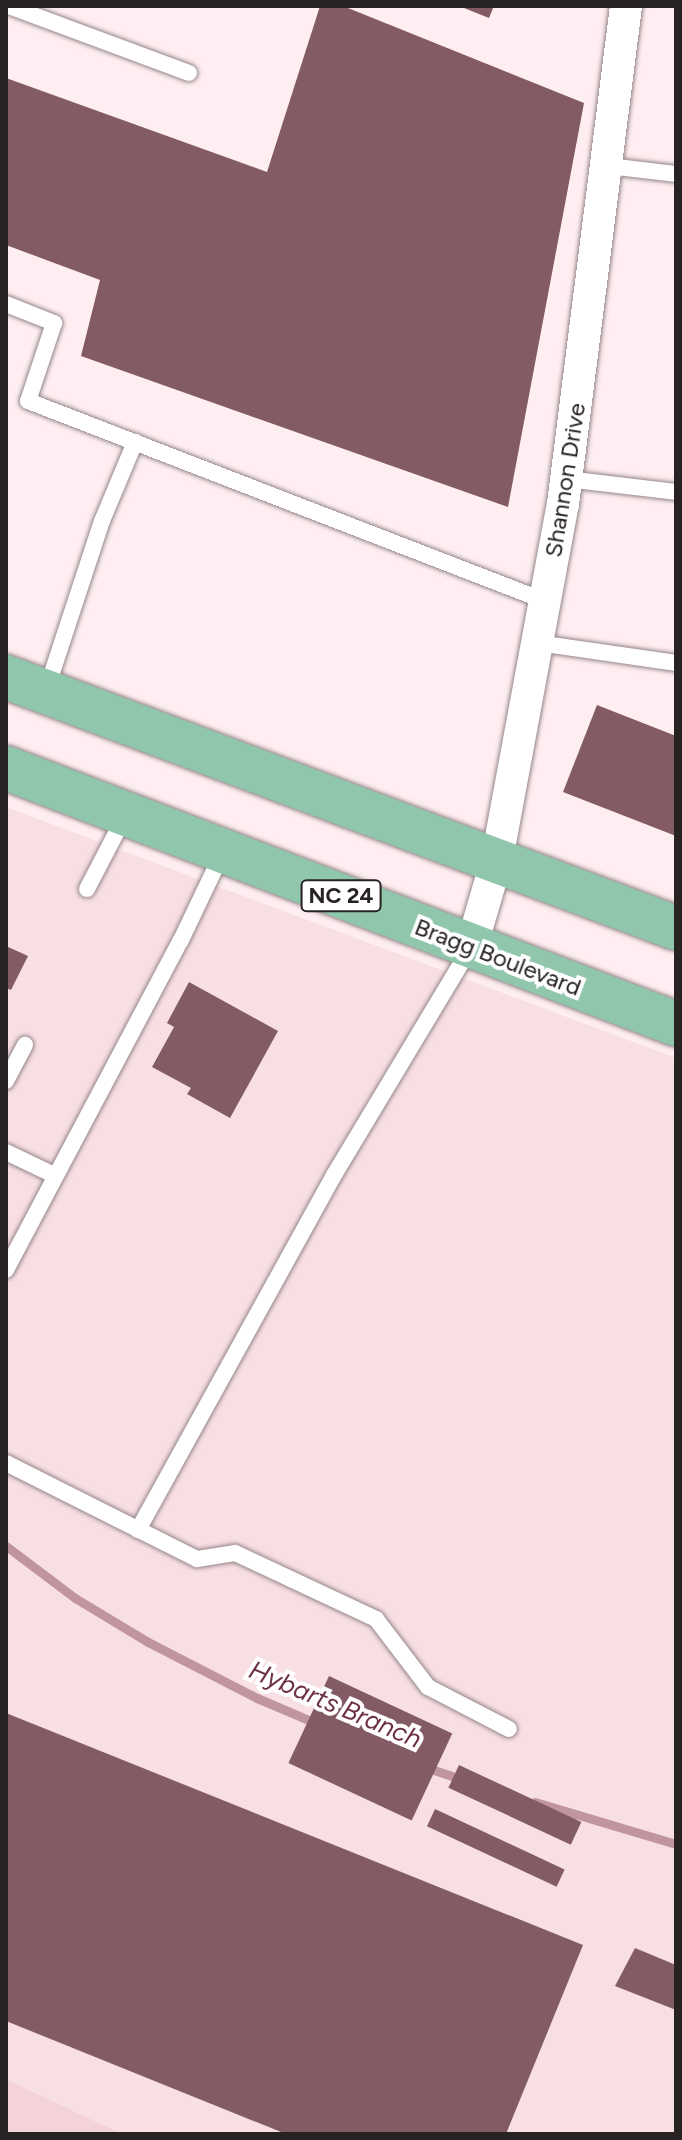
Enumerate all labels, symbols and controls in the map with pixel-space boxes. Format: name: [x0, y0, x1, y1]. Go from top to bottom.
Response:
street label: Shannon Drive: [539, 401, 591, 559]
road number: NC 24: [299, 878, 383, 914]
street label: Bragg Boulevard: [411, 912, 585, 1002]
water label: Hybarts Branch: [244, 1655, 426, 1755]

